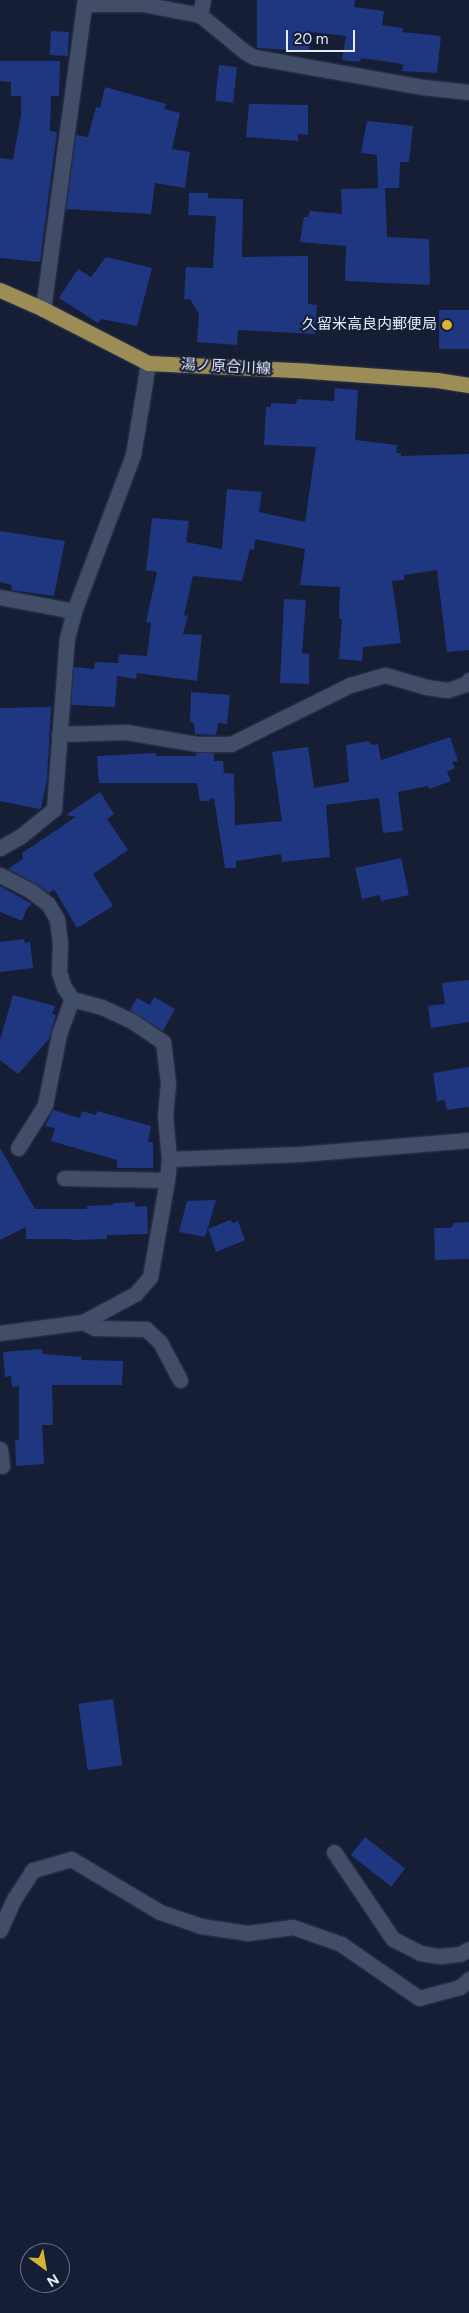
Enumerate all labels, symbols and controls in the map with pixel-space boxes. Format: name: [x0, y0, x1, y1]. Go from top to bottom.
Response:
scale bar: [289, 20, 358, 52]
text: 20 m: [294, 30, 328, 48]
place label: 久留米高良内郵便局: [302, 316, 437, 334]
marker: 久留米高良内郵便局: [441, 319, 453, 331]
street label: 湯ノ原合川線: [181, 356, 271, 378]
north arrow: [20, 2243, 70, 2293]
text: N: [44, 2270, 62, 2290]

